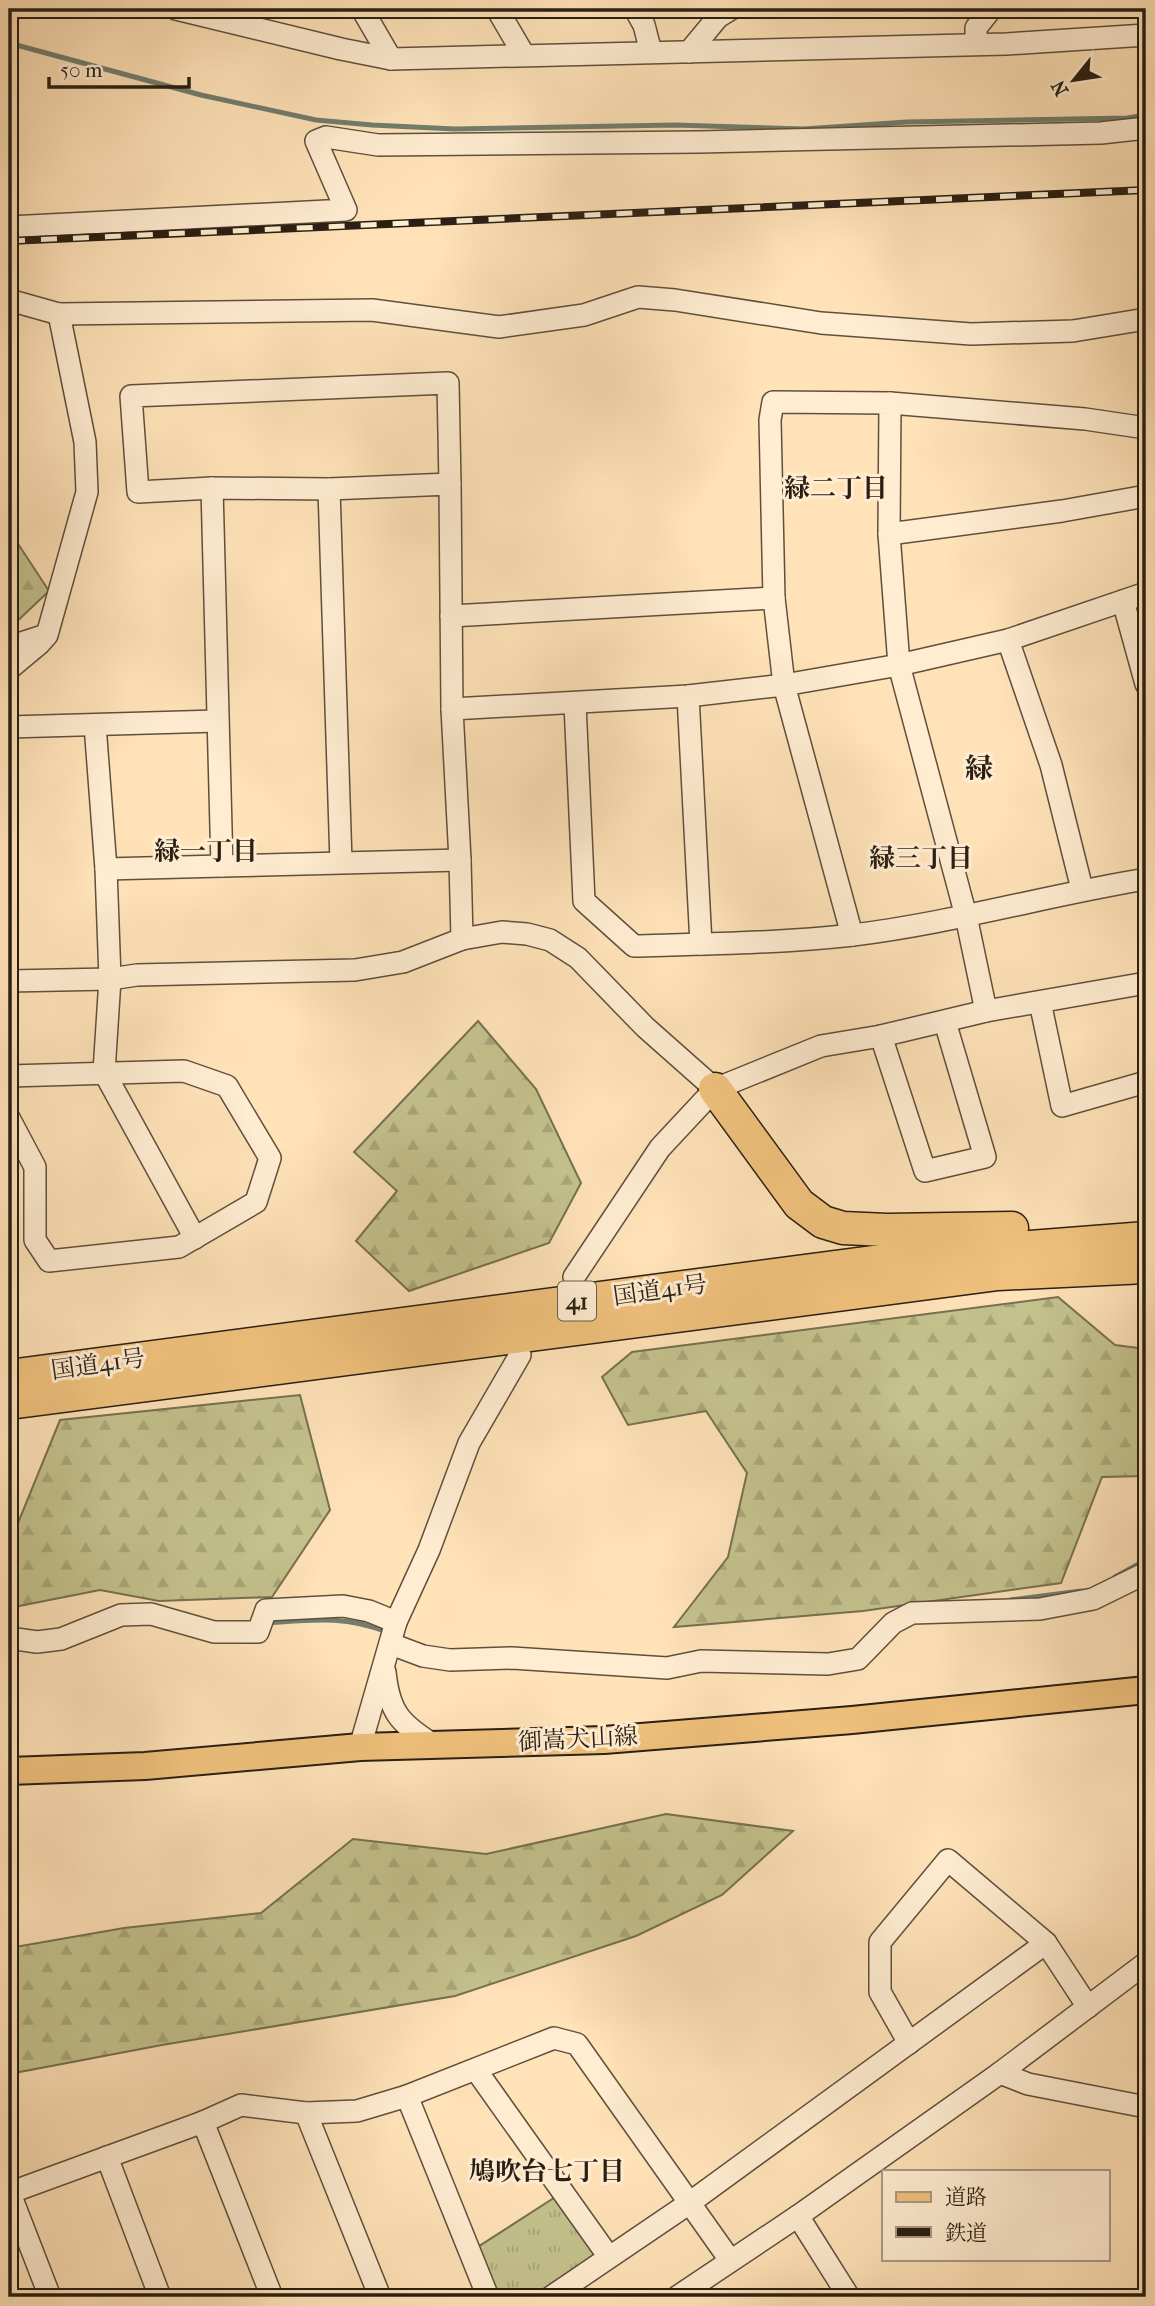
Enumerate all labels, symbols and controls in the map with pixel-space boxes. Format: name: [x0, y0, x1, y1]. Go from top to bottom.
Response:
scale bar: [49, 46, 189, 90]
north arrow: [1040, 46, 1110, 116]
text: 50 m: [60, 58, 103, 82]
text: N: [1047, 76, 1073, 100]
district label: 緑二丁目: [784, 473, 888, 504]
district label: 緑: [965, 752, 993, 785]
district label: 緑一丁目: [154, 836, 258, 867]
district label: 緑三丁目: [869, 843, 973, 874]
street label: 国道41号: [611, 1270, 709, 1310]
road number: 41: [558, 1282, 596, 1320]
street label: 国道41号: [49, 1344, 147, 1384]
street label: 御嵩犬山線: [517, 1722, 639, 1756]
district label: 鳩吹台七丁目: [469, 2156, 625, 2187]
legend: [882, 2170, 1110, 2260]
text: 道路: [945, 2185, 987, 2209]
text: 鉄道: [945, 2221, 987, 2245]

